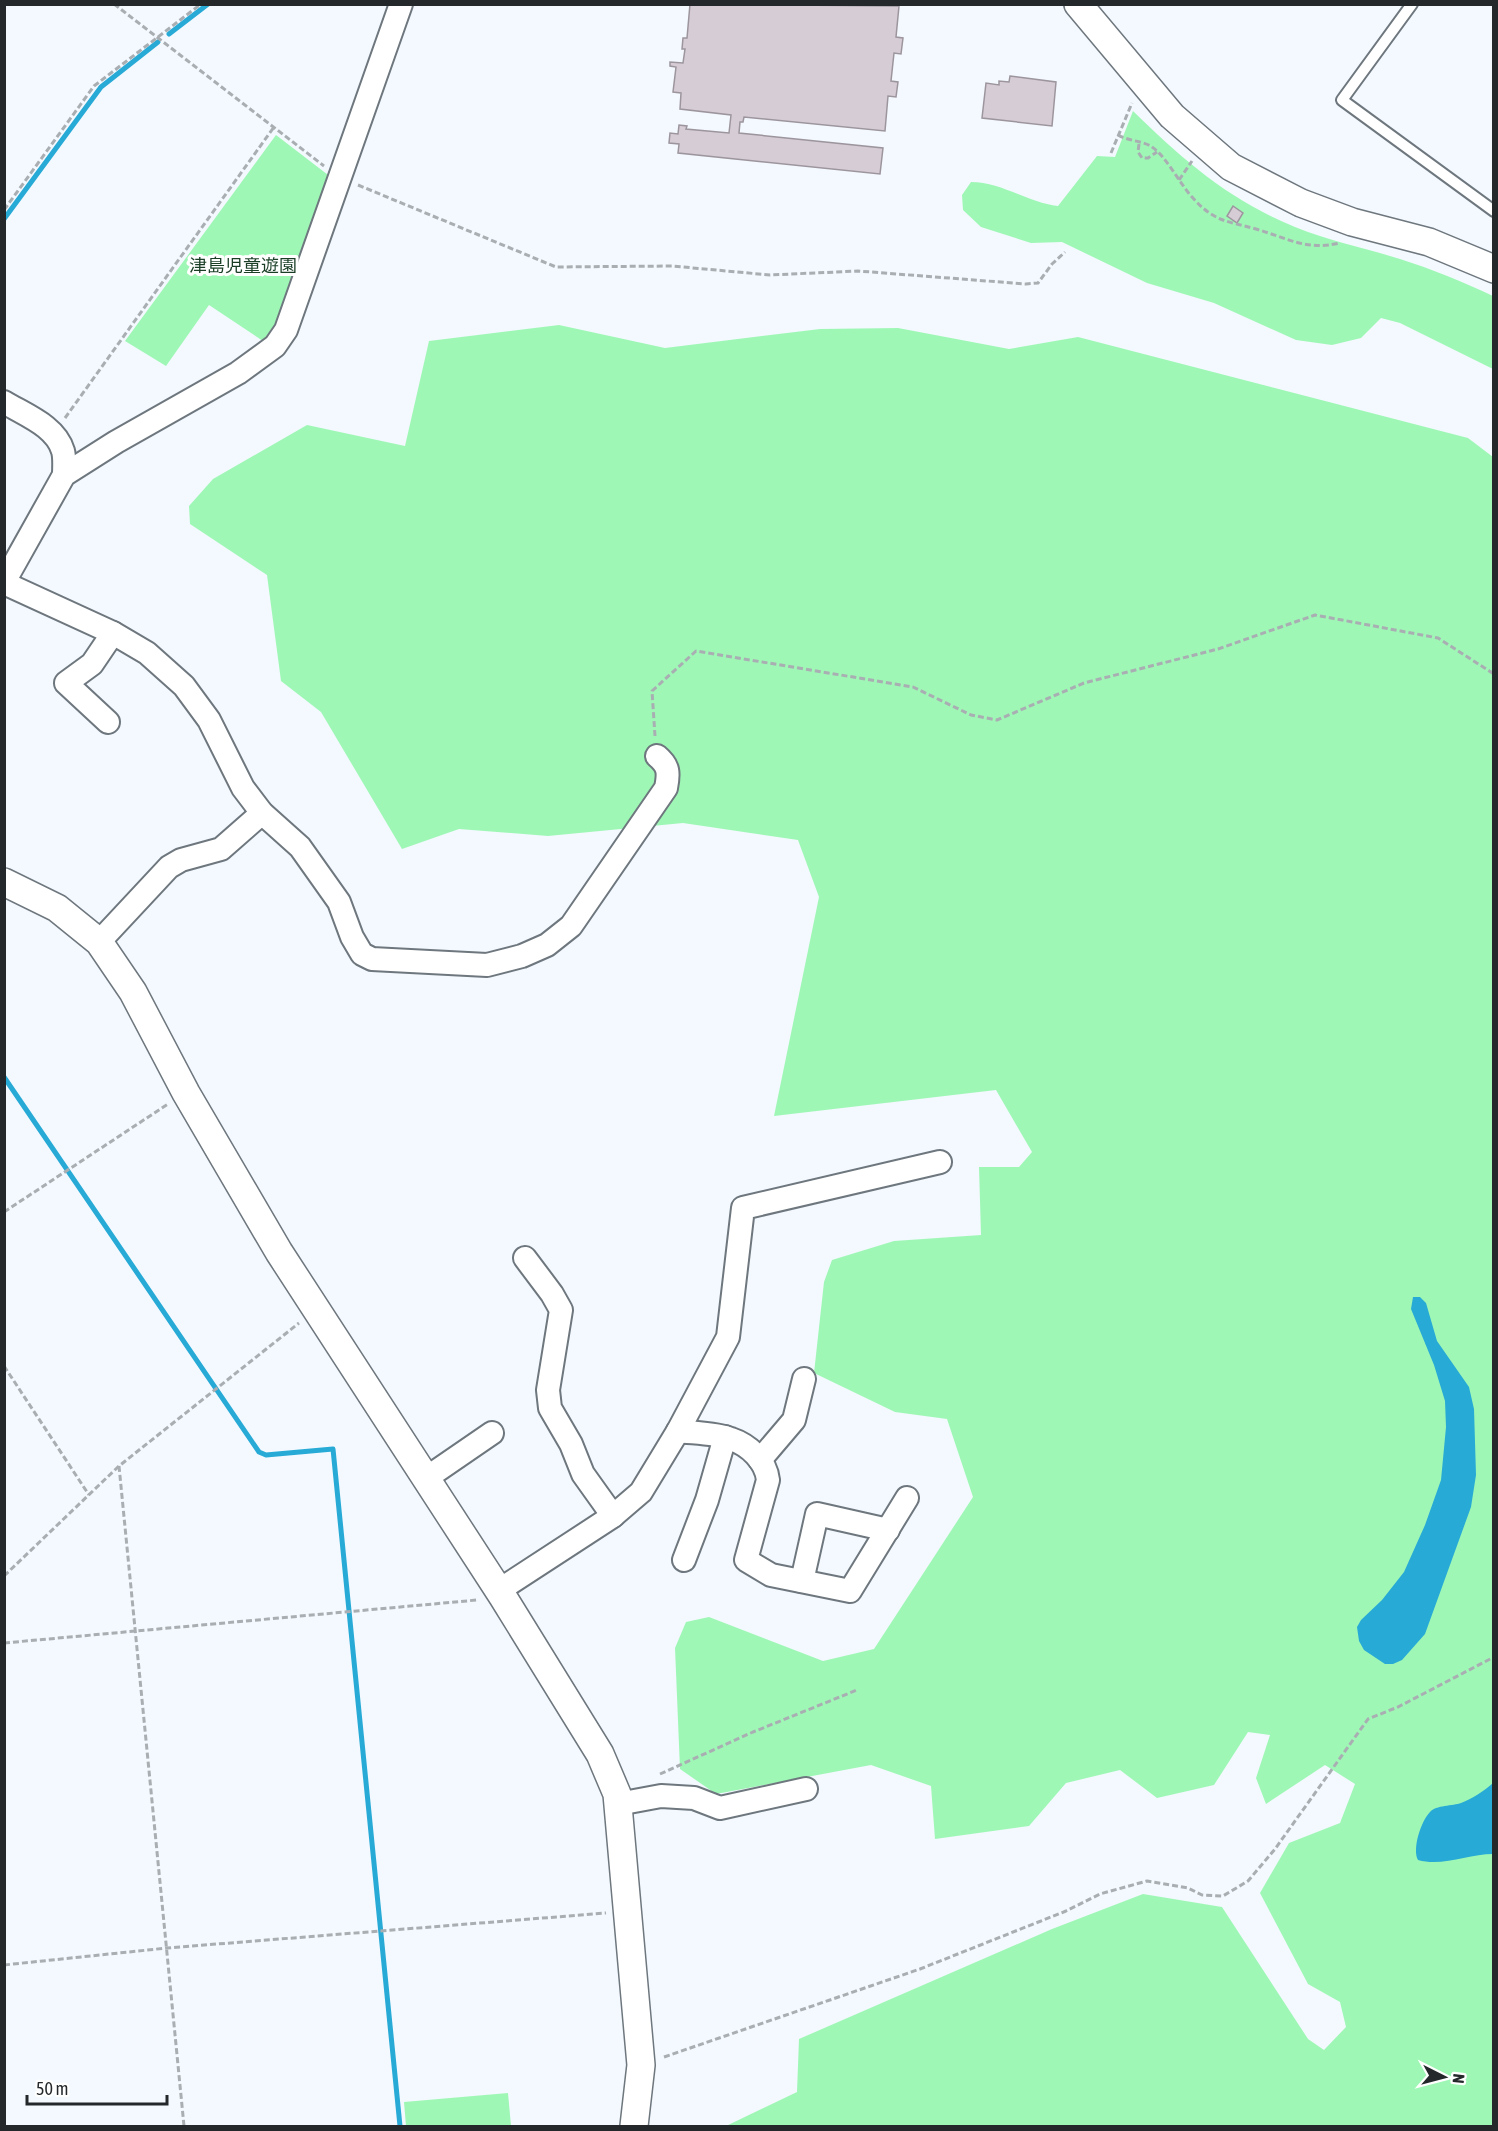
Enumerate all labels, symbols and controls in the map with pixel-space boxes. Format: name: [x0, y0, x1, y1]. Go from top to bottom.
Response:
park label: 津島児童遊園: [189, 255, 297, 276]
north arrow: [1414, 2047, 1474, 2107]
scale bar: [27, 2068, 166, 2106]
text: N: [1449, 2073, 1468, 2084]
text: 50 m: [36, 2078, 68, 2099]

